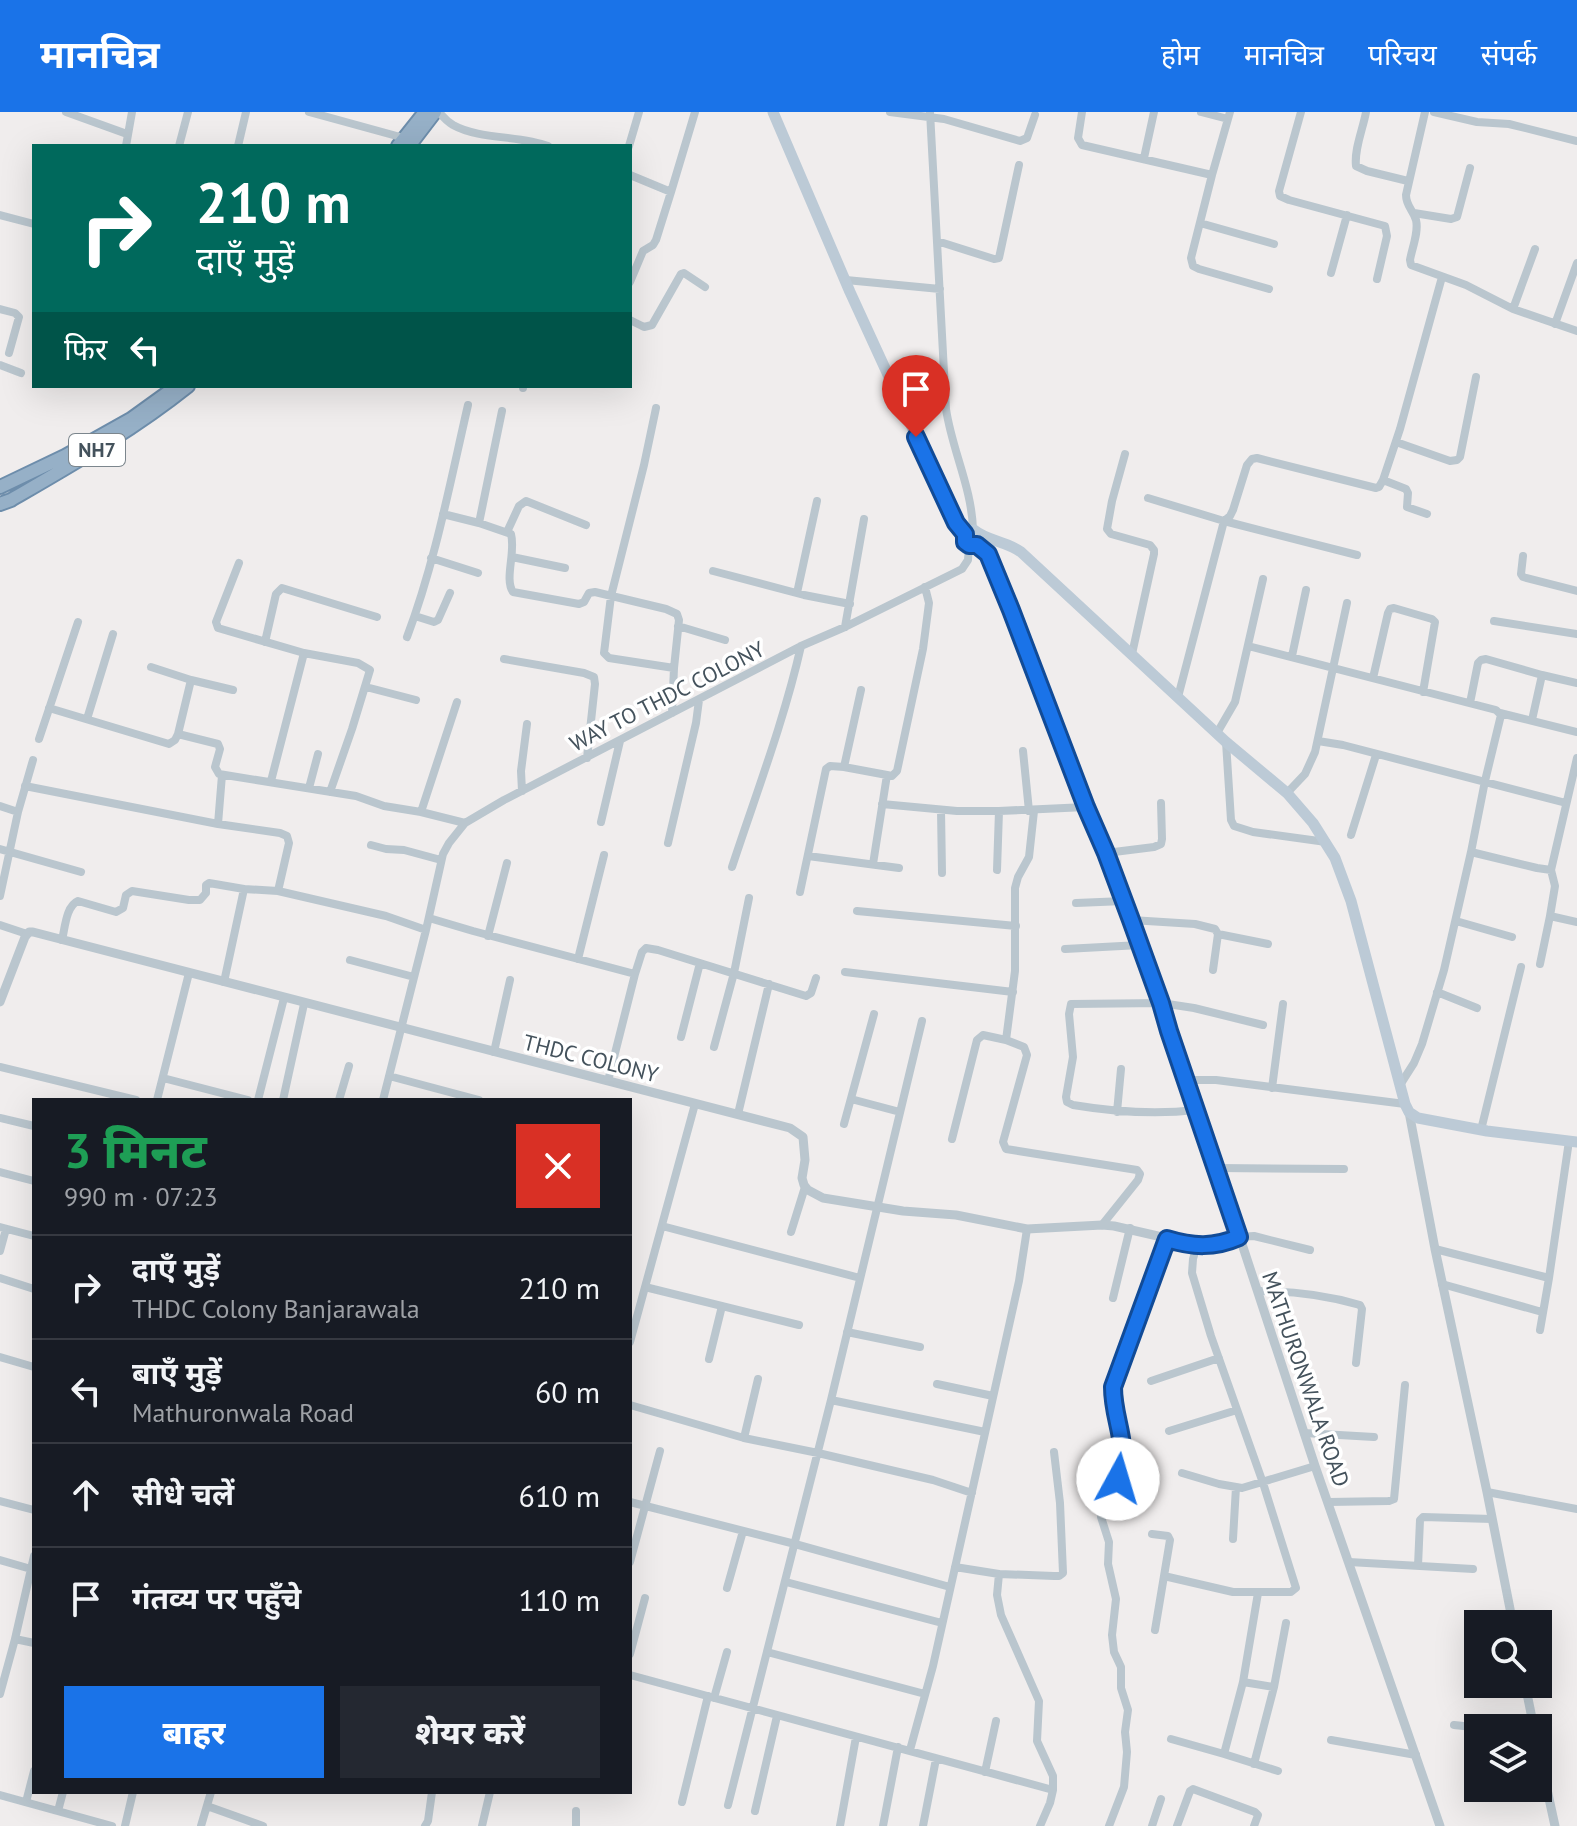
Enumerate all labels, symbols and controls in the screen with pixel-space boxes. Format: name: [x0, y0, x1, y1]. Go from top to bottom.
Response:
text: मानचित्र: [40, 29, 160, 78]
text: होम: [1161, 36, 1200, 73]
text: मानचित्र: [1244, 36, 1324, 73]
text: परिचय: [1368, 36, 1437, 73]
text: संपर्क: [1481, 36, 1537, 73]
text: 210 m: [196, 166, 351, 238]
icon: right: [64, 176, 168, 280]
text: दाएँ मुड़ें: [196, 236, 295, 283]
icon: left: [123, 328, 167, 372]
text: फिर: [64, 329, 107, 368]
pin: [882, 355, 950, 437]
icon: arrive: [894, 367, 938, 411]
road number: NH7: [69, 434, 125, 466]
street label: WAY TO THDC COLONY: [565, 634, 770, 757]
street label: THDC COLONY: [521, 1028, 662, 1088]
text: 3 मिनट: [64, 1119, 207, 1181]
button: close: [516, 1124, 600, 1208]
text: 990 m · 07:23: [64, 1180, 218, 1213]
text: दाएँ मुड़ें: [132, 1249, 220, 1288]
icon: right: [64, 1265, 108, 1309]
text: 210 m: [519, 1268, 600, 1307]
street label: MATHURONWALA ROAD: [1256, 1268, 1356, 1490]
text: THDC Colony Banjarawala: [132, 1292, 420, 1325]
text: बाएँ मुड़ें: [132, 1353, 222, 1392]
icon: left: [64, 1369, 108, 1413]
text: 60 m: [535, 1372, 600, 1411]
text: Mathuronwala Road: [132, 1396, 354, 1429]
position arrow: [1076, 1437, 1160, 1521]
icon: ahead: [64, 1473, 108, 1517]
text: सीधे चलें: [132, 1474, 234, 1513]
text: 610 m: [519, 1476, 600, 1515]
icon: arrive: [64, 1577, 108, 1621]
text: गंतव्य पर पहुँचे: [132, 1578, 301, 1617]
text: 110 m: [519, 1580, 600, 1619]
map controls: [1464, 1610, 1552, 1802]
button: search: [1464, 1610, 1552, 1698]
button: बाहर: [64, 1686, 324, 1778]
button: शेयर करें: [340, 1686, 600, 1778]
button: layers: [1464, 1714, 1552, 1802]

